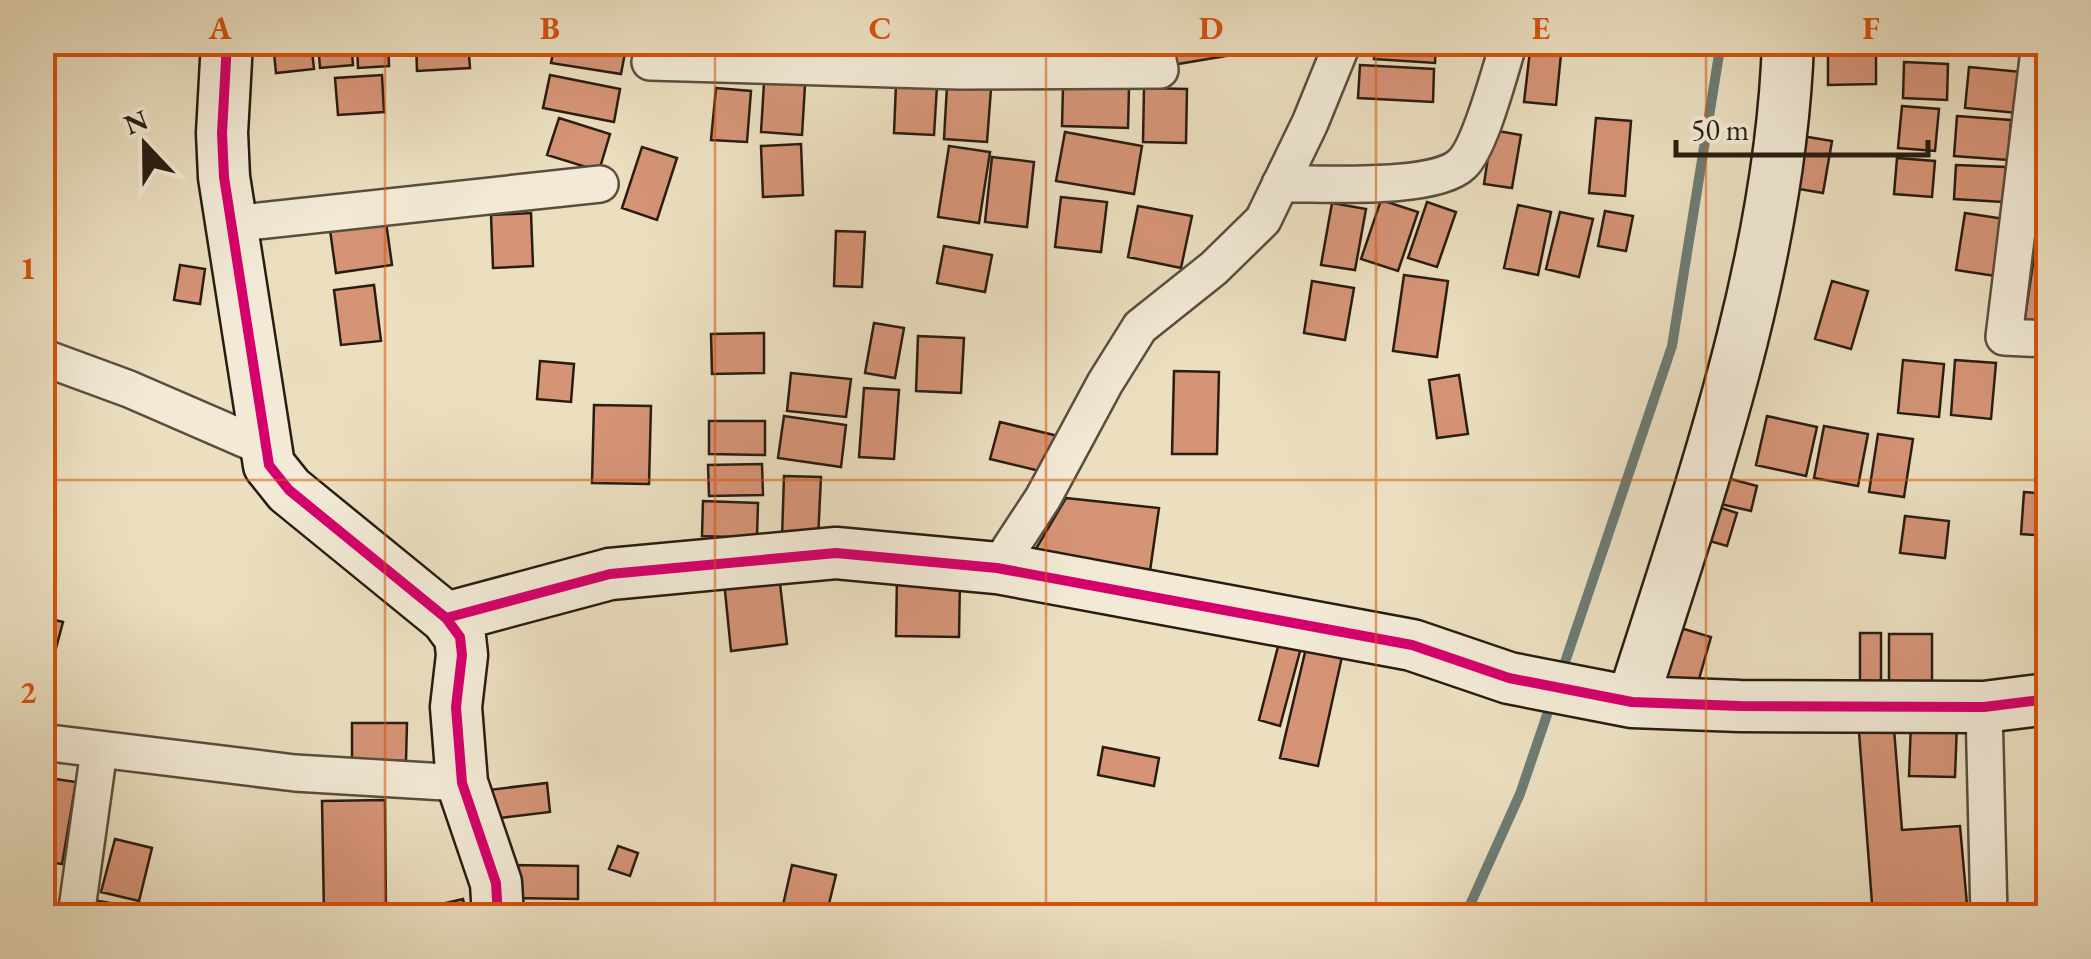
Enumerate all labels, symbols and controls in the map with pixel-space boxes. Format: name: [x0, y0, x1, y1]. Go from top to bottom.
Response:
text: A: [207, 7, 232, 49]
text: B: [540, 7, 560, 49]
text: C: [869, 7, 891, 49]
text: D: [1199, 7, 1223, 49]
text: E: [1532, 7, 1550, 49]
text: F: [1862, 7, 1880, 49]
north arrow: [95, 95, 195, 195]
scale bar: [1676, 95, 1928, 157]
text: N: [118, 101, 153, 143]
text: 50 m: [1691, 110, 1749, 149]
text: 1: [20, 247, 36, 289]
text: 2: [20, 671, 37, 713]

